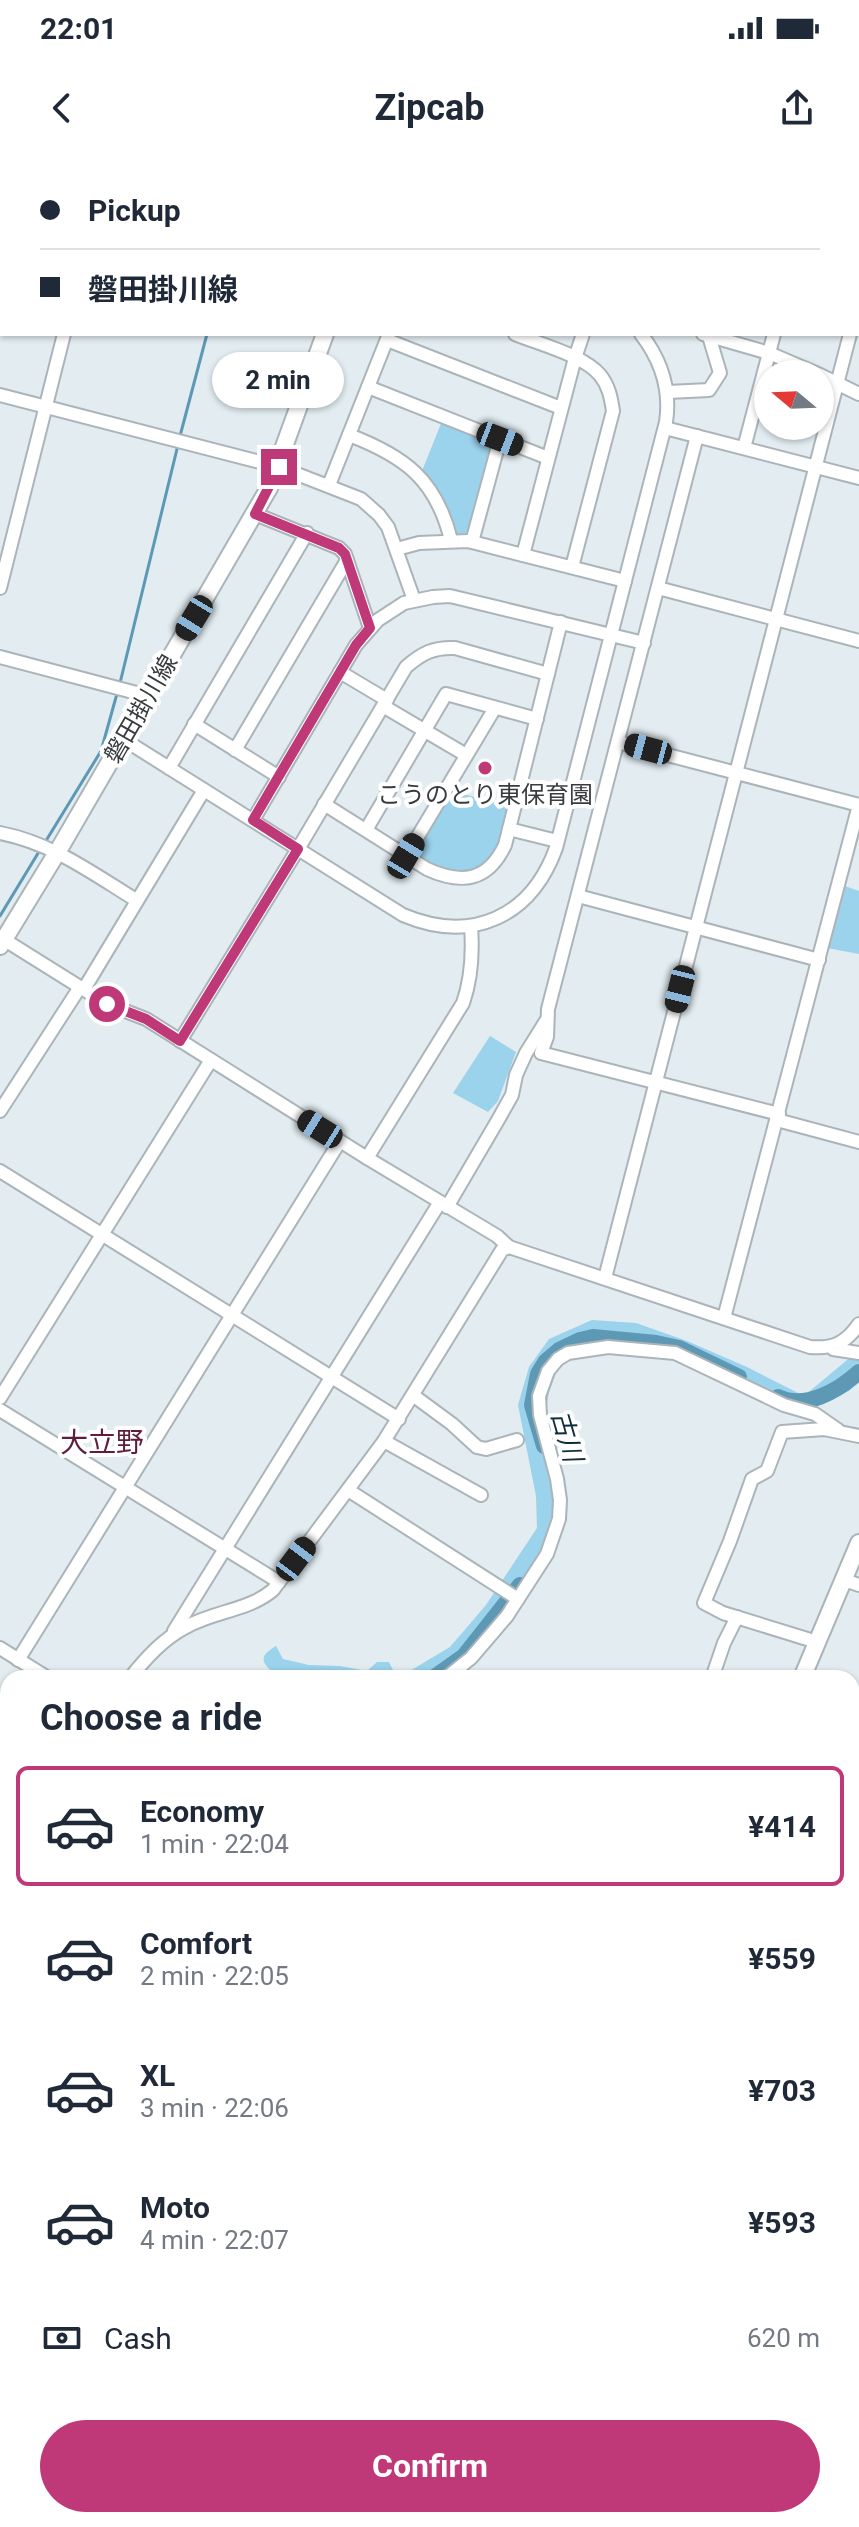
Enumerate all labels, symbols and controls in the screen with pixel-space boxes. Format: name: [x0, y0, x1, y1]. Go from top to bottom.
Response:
text: 22:01: [40, 11, 117, 46]
icon: back: [40, 86, 84, 130]
icon: share: [775, 86, 819, 130]
text: Zipcab: [375, 87, 484, 129]
text: Pickup: [88, 193, 181, 228]
text: 磐田掛川線: [88, 272, 238, 307]
callout: 2 min: [213, 351, 345, 407]
north arrow: [754, 360, 834, 440]
map controls: [754, 360, 834, 440]
text: 2 min: [245, 365, 311, 395]
car: [473, 419, 527, 459]
route end: [261, 449, 297, 485]
car: [171, 591, 217, 645]
street label: 磐田掛川線: [99, 650, 183, 768]
car: [622, 731, 674, 767]
marker: こうのとり東保育園: [476, 759, 494, 777]
place label: こうのとり東保育園: [377, 781, 593, 809]
car: [383, 829, 429, 883]
car: [663, 963, 697, 1015]
route start: [89, 986, 125, 1022]
car: [293, 1106, 347, 1152]
water label: 古川: [545, 1407, 589, 1468]
district label: 大立野: [60, 1426, 144, 1459]
car: [272, 1533, 320, 1585]
text: Choose a ride: [40, 1697, 262, 1739]
icon: car: [44, 1790, 116, 1862]
text: Economy: [140, 1794, 264, 1829]
text: ¥414: [748, 1809, 816, 1844]
text: 1 min · 22:04: [140, 1829, 289, 1859]
icon: car: [44, 1922, 116, 1994]
text: Comfort: [140, 1926, 252, 1961]
text: ¥559: [748, 1941, 816, 1976]
text: 2 min · 22:05: [140, 1961, 289, 1991]
icon: car: [44, 2054, 116, 2126]
text: XL: [140, 2058, 175, 2093]
text: ¥703: [748, 2073, 816, 2108]
text: 3 min · 22:06: [140, 2093, 289, 2123]
icon: car: [44, 2186, 116, 2258]
text: Moto: [140, 2190, 210, 2225]
text: ¥593: [748, 2205, 816, 2240]
text: 4 min · 22:07: [140, 2225, 289, 2255]
icon: cash: [40, 2316, 84, 2360]
text: Cash: [104, 2321, 172, 2356]
text: 620 m: [747, 2323, 820, 2353]
button: Confirm: [40, 2420, 820, 2512]

